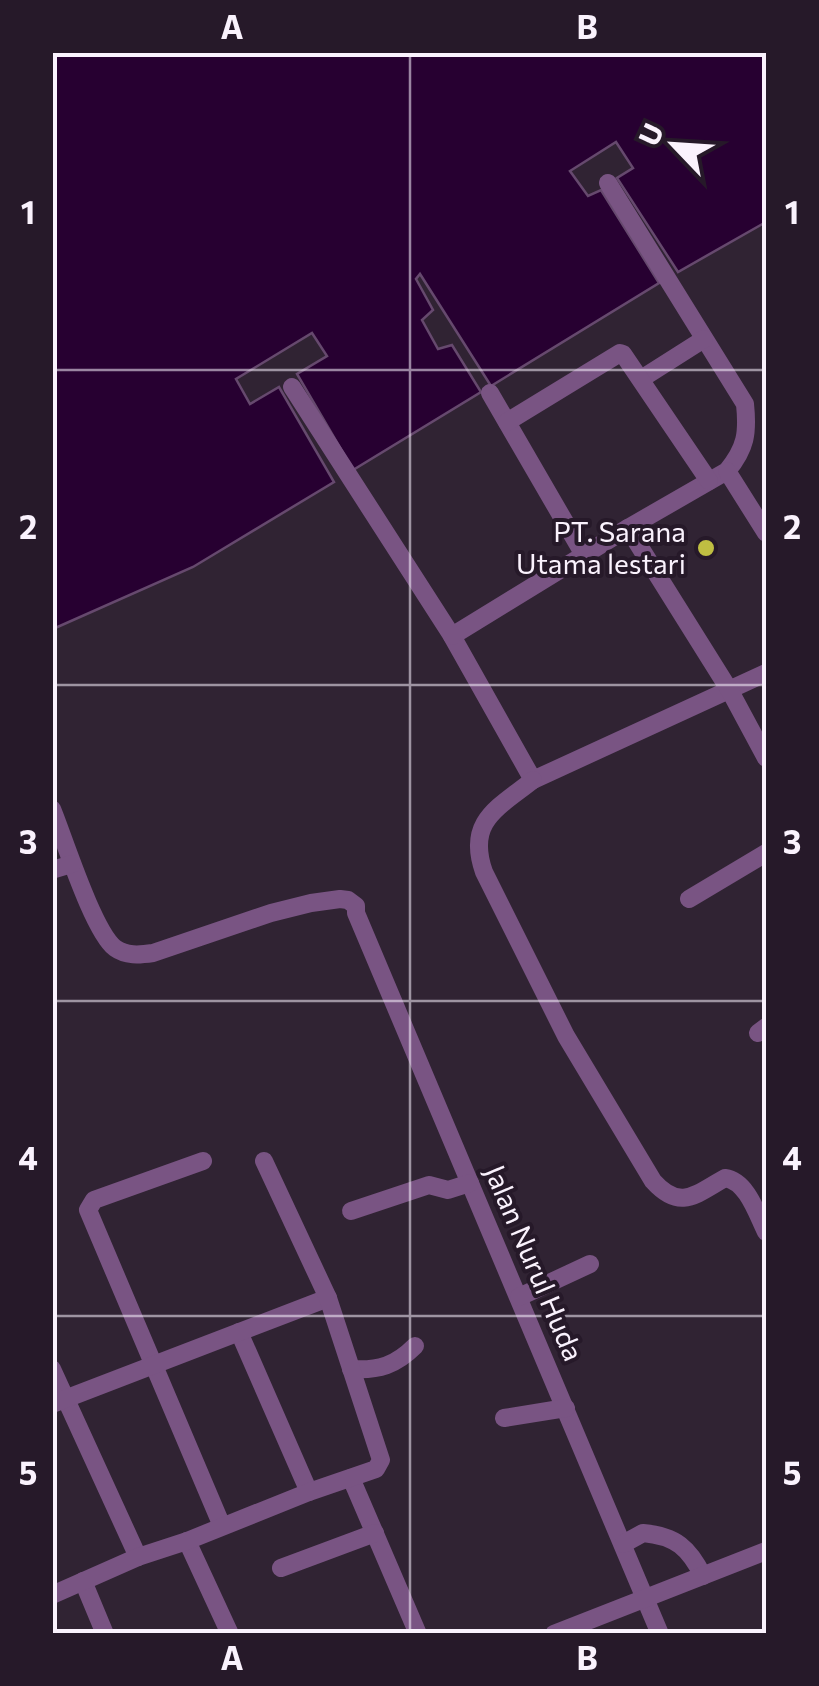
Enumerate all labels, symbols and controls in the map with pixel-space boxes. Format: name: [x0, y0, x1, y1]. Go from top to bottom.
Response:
text: A: [221, 6, 244, 46]
text: B: [576, 6, 598, 46]
north arrow: [624, 95, 724, 195]
text: U: [631, 118, 670, 150]
text: 1: [21, 191, 35, 231]
text: 1: [785, 191, 799, 231]
text: 2: [19, 506, 37, 546]
text: 2: [783, 506, 801, 546]
place label: PT. Sarana Utama lestari: [516, 514, 686, 580]
marker: PT. Sarana Utama lestari: [695, 537, 717, 559]
text: 3: [19, 821, 37, 861]
text: 3: [783, 821, 801, 861]
text: 4: [18, 1137, 38, 1177]
text: 4: [782, 1137, 802, 1177]
street label: Jalan Nurul Huda: [478, 1160, 591, 1366]
text: 5: [19, 1452, 37, 1492]
text: 5: [783, 1452, 801, 1492]
text: A: [221, 1637, 244, 1677]
text: B: [576, 1637, 598, 1677]

